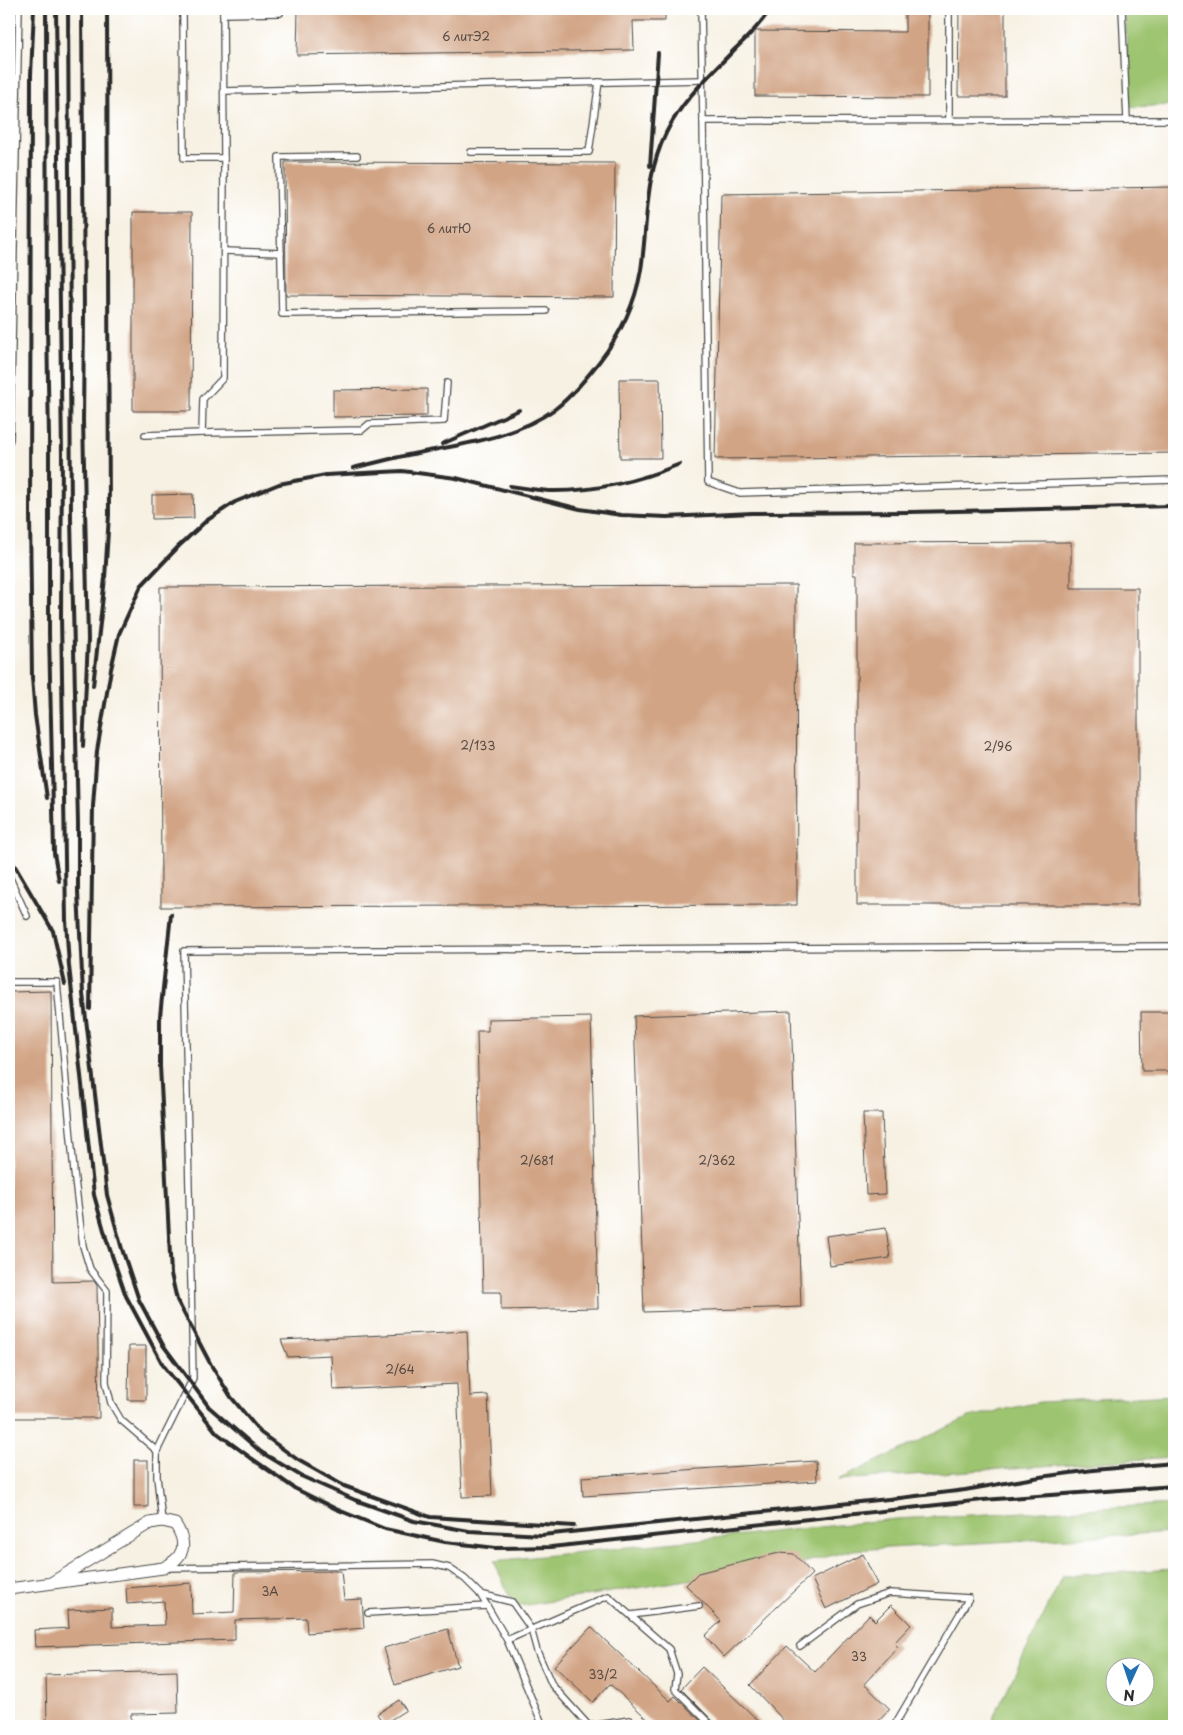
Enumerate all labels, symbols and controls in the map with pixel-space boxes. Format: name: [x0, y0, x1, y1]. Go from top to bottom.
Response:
house number: 6 литЭ2: [442, 27, 490, 45]
house number: 6 литЮ: [427, 219, 471, 237]
house number: 2/133: [461, 736, 495, 754]
house number: 2/96: [984, 737, 1012, 755]
house number: 2/681: [520, 1151, 554, 1169]
house number: 2/362: [698, 1151, 736, 1169]
house number: 2/64: [385, 1360, 415, 1378]
house number: 3А: [261, 1582, 279, 1600]
house number: 33: [851, 1647, 867, 1665]
north arrow: [1106, 1658, 1156, 1708]
house number: 33/2: [588, 1665, 618, 1683]
text: N: [1123, 1685, 1135, 1706]

